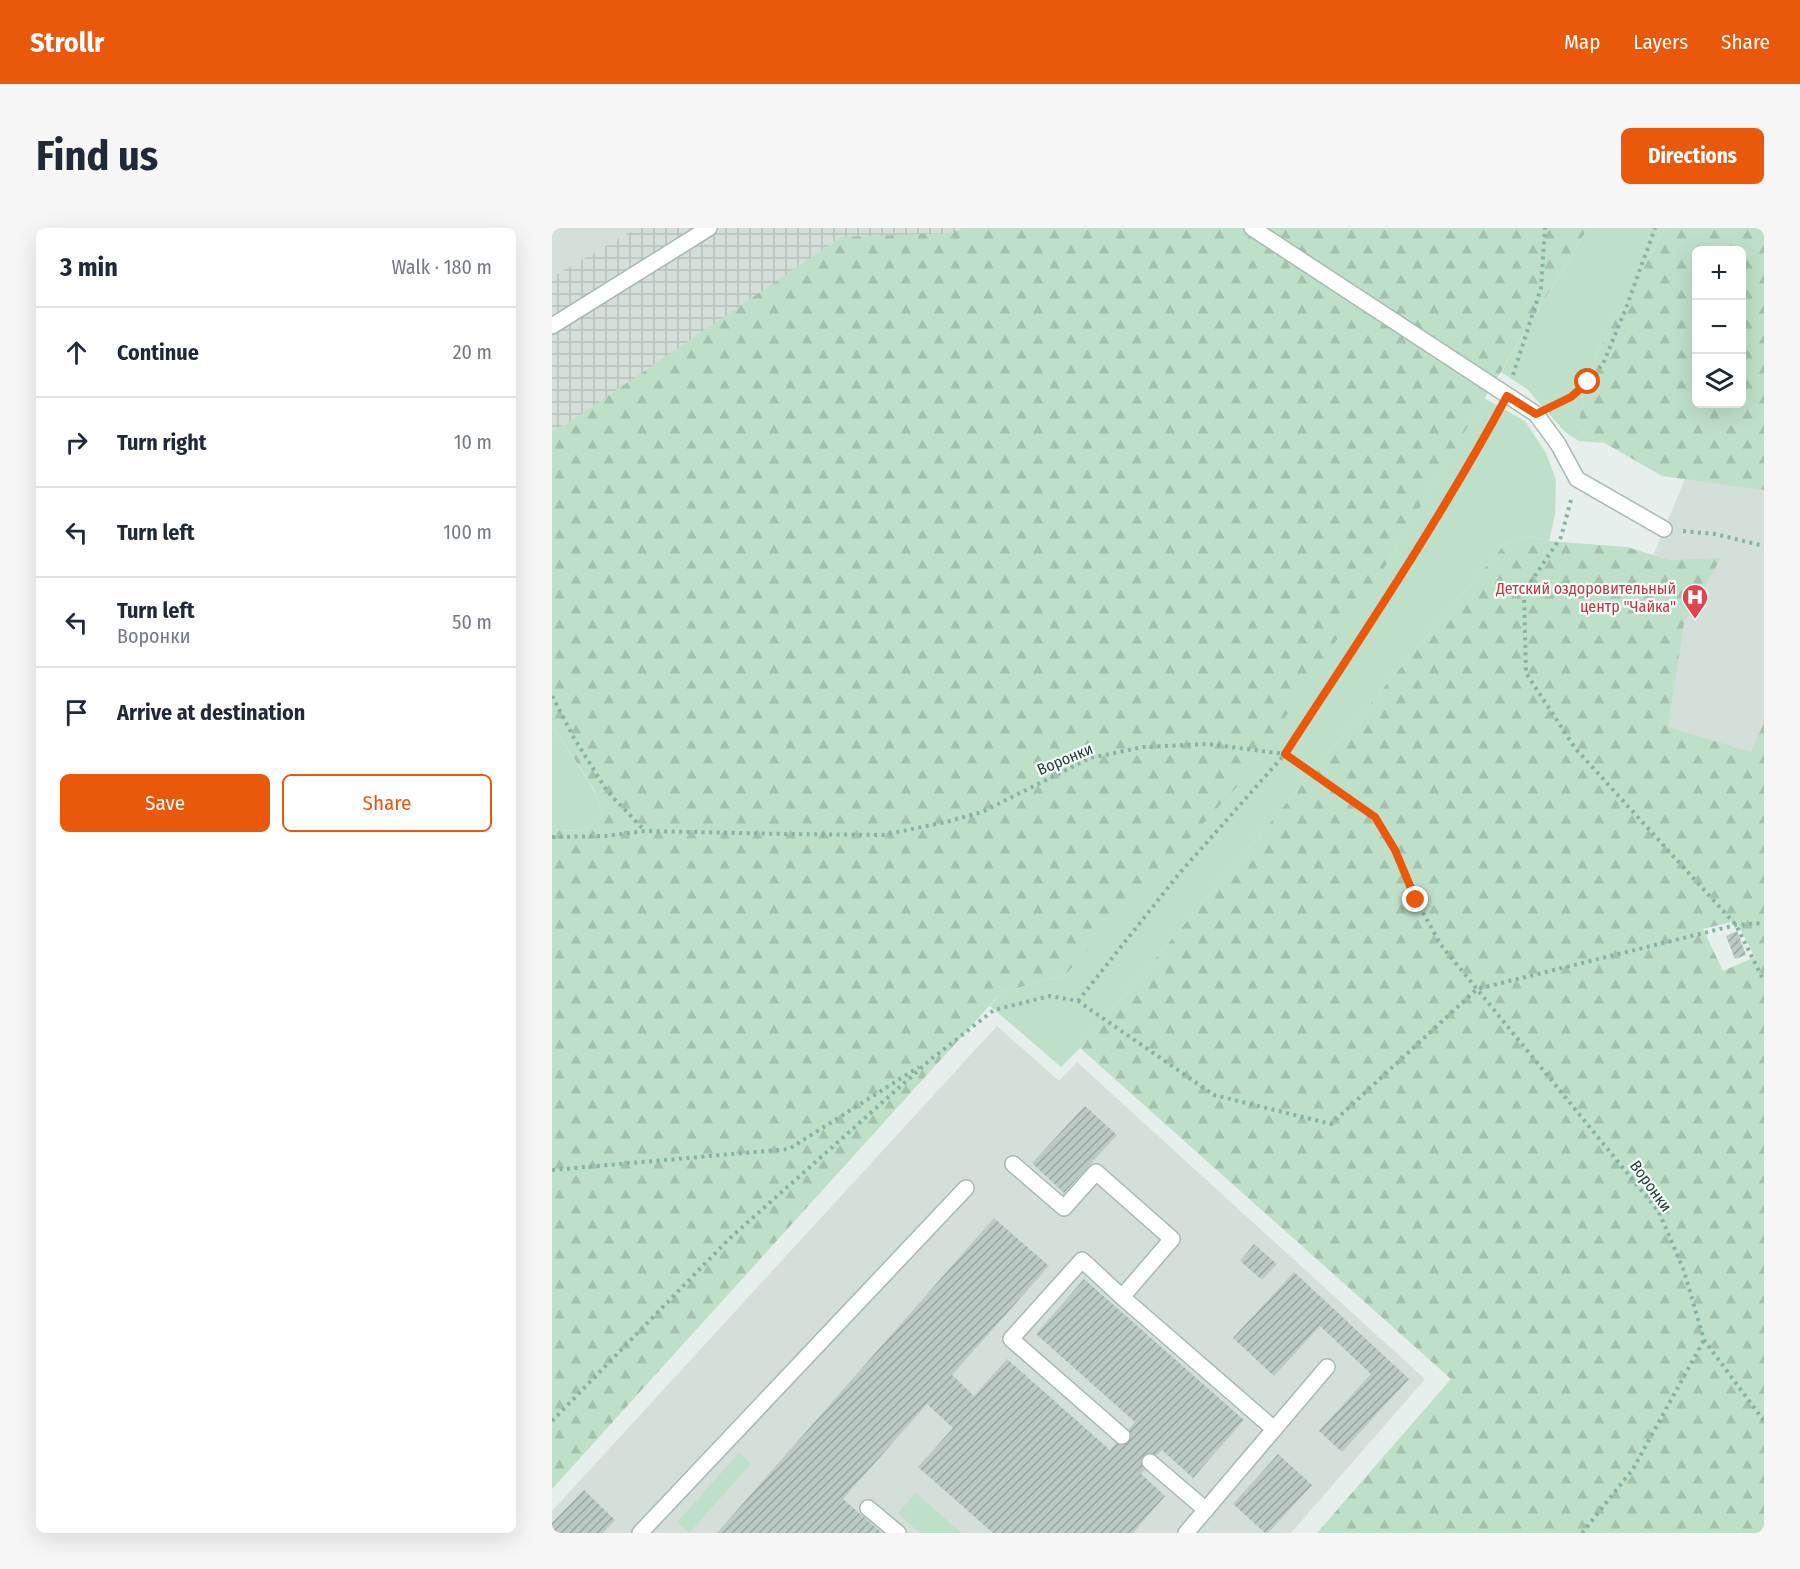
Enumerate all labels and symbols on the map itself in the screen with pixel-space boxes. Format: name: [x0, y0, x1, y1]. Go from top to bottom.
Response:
route start: [1574, 368, 1600, 394]
place label: Детский оздоровительный центр "Чайка": [1495, 579, 1676, 616]
hospital icon: Детский оздоровительный центр "Чайка": [1680, 582, 1710, 620]
street label: Воронки: [1034, 739, 1096, 779]
route end: [1402, 886, 1428, 912]
street label: Воронки: [1626, 1157, 1676, 1215]

